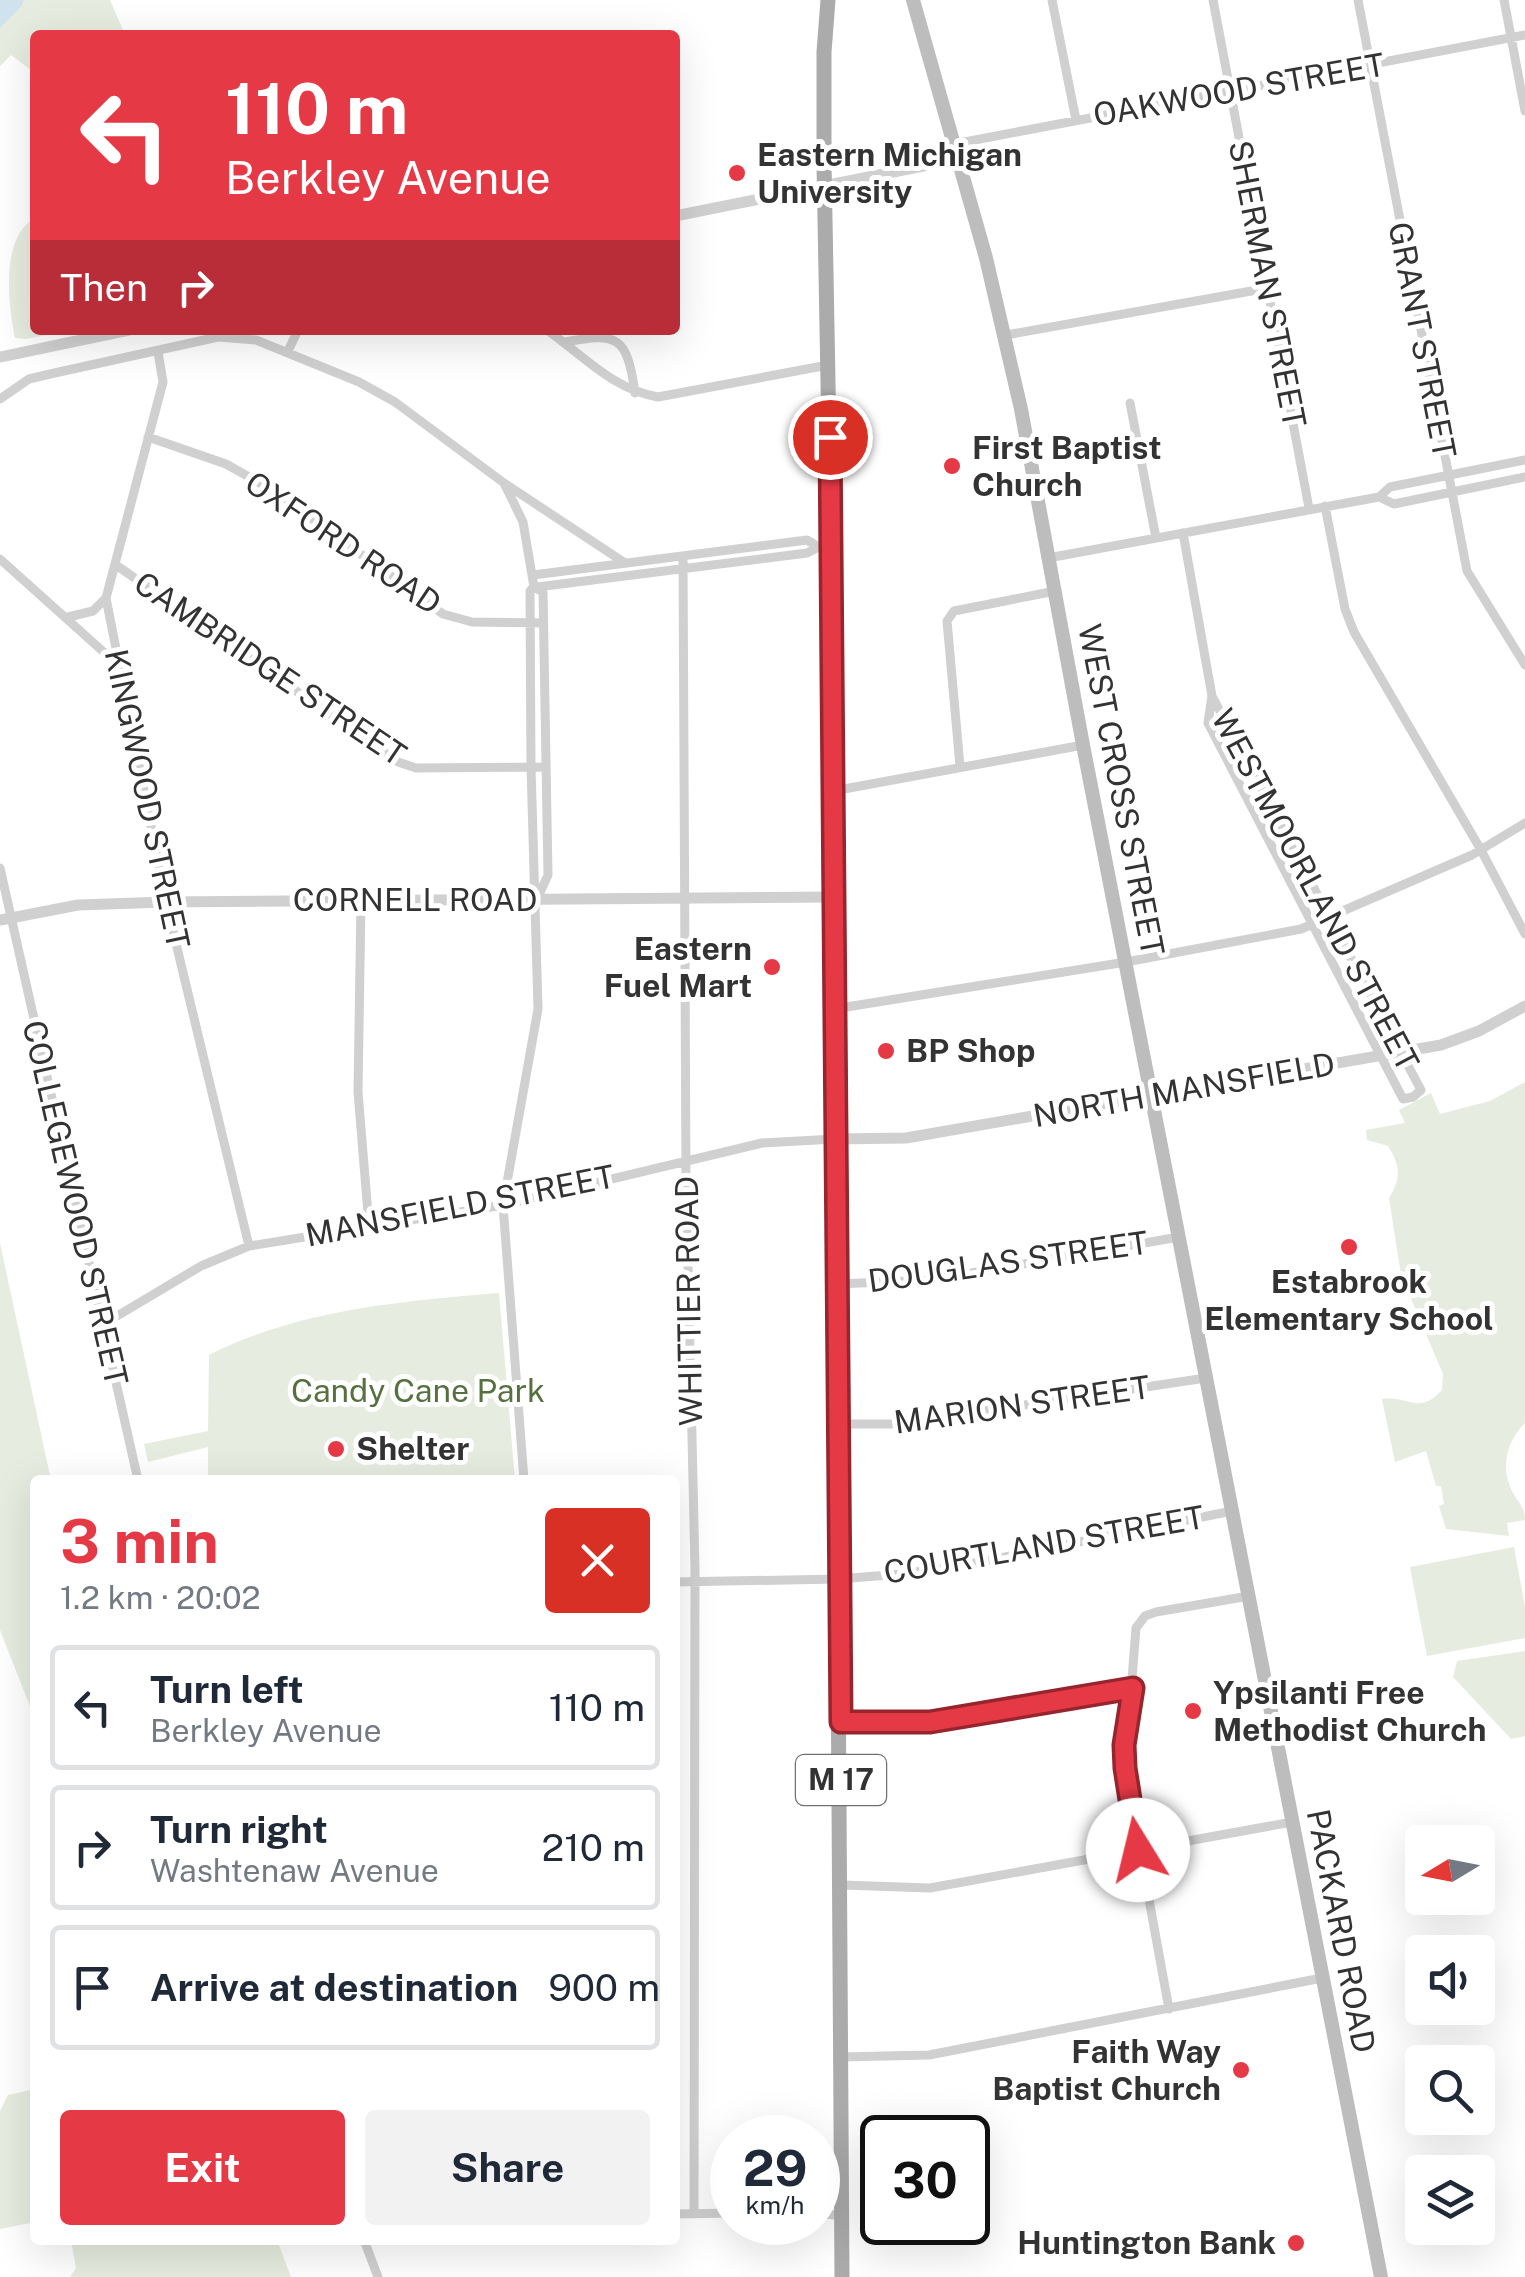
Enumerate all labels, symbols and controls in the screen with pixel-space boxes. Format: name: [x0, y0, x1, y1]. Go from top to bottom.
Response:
street label: OAKWOOD STREET: [1090, 46, 1387, 133]
text: 110 m: [225, 67, 409, 150]
icon: left: [60, 70, 190, 200]
place label: Eastern Michigan University: [757, 136, 1022, 210]
street label: SHERMAN STREET: [1222, 137, 1313, 431]
text: Berkley Avenue: [225, 151, 551, 204]
marker: Eastern Michigan University: [726, 162, 748, 184]
street label: GRANT STREET: [1381, 219, 1464, 461]
icon: right: [168, 260, 223, 315]
text: Then: [60, 265, 148, 310]
pin: [788, 395, 873, 480]
icon: arrive: [803, 410, 858, 465]
place label: First Baptist Church: [972, 429, 1162, 503]
marker: First Baptist Church: [941, 455, 963, 477]
street label: OXFORD ROAD: [238, 464, 448, 622]
street label: CAMBRIDGE STREET: [128, 564, 413, 773]
street label: WEST CROSS STREET: [1071, 621, 1172, 959]
street label: KINGWOOD STREET: [98, 646, 197, 952]
street label: WESTMOORLAND STREET: [1204, 703, 1427, 1077]
street label: CORNELL ROAD: [293, 881, 537, 918]
place label: Eastern Fuel Mart: [604, 930, 752, 1004]
marker: Eastern Fuel Mart: [761, 956, 783, 978]
street label: COLLEGEWOOD STREET: [15, 1017, 136, 1389]
place label: BP Shop: [906, 1032, 1035, 1069]
marker: BP Shop: [875, 1040, 897, 1062]
street label: NORTH MANSFIELD: [1030, 1045, 1338, 1134]
street label: MANSFIELD STREET: [302, 1157, 618, 1254]
street label: WHITTIER ROAD: [668, 1176, 709, 1426]
street label: DOUGLAS STREET: [865, 1224, 1150, 1299]
marker: Estabrook Elementary School: [1338, 1236, 1360, 1258]
place label: Estabrook Elementary School: [1204, 1263, 1494, 1337]
street label: MARION STREET: [892, 1368, 1152, 1441]
park label: Candy Cane Park: [291, 1372, 545, 1409]
place label: Shelter: [356, 1430, 469, 1467]
marker: Shelter: [325, 1438, 347, 1460]
street label: COURTLAND STREET: [881, 1498, 1207, 1591]
text: 3 min: [60, 1506, 219, 1577]
button: close: [545, 1508, 650, 1613]
text: 1.2 km · 20:02: [60, 1579, 261, 1616]
text: Turn left: [150, 1667, 304, 1712]
place label: Ypsilanti Free Methodist Church: [1213, 1674, 1487, 1748]
icon: left: [65, 1680, 120, 1735]
text: 110 m: [549, 1685, 645, 1730]
marker: Ypsilanti Free Methodist Church: [1182, 1700, 1204, 1722]
text: Berkley Avenue: [150, 1712, 382, 1749]
road number: M 17: [796, 1755, 886, 1805]
position arrow: [1086, 1798, 1190, 1902]
street label: PACKARD ROAD: [1300, 1806, 1383, 2056]
text: Turn right: [150, 1807, 328, 1852]
icon: right: [65, 1820, 120, 1875]
text: 210 m: [542, 1825, 645, 1870]
north arrow: [1405, 1825, 1495, 1915]
map controls: [1405, 1825, 1495, 2245]
text: Washtenaw Avenue: [150, 1852, 439, 1889]
button: sound: [1405, 1935, 1495, 2025]
icon: arrive: [65, 1960, 120, 2015]
text: Arrive at destination: [150, 1965, 518, 2010]
text: 900 m: [548, 1965, 660, 2010]
place label: Faith Way Baptist Church: [992, 2033, 1221, 2107]
button: search: [1405, 2045, 1495, 2135]
marker: Faith Way Baptist Church: [1230, 2059, 1252, 2081]
button: Exit: [60, 2110, 345, 2225]
button: Share: [365, 2110, 650, 2225]
speed limit sign: 30: [860, 2115, 990, 2245]
text: 29: [743, 2138, 807, 2197]
button: layers: [1405, 2155, 1495, 2245]
text: km/h: [746, 2190, 804, 2220]
place label: Huntington Bank: [1017, 2224, 1276, 2261]
marker: Huntington Bank: [1285, 2232, 1307, 2254]

